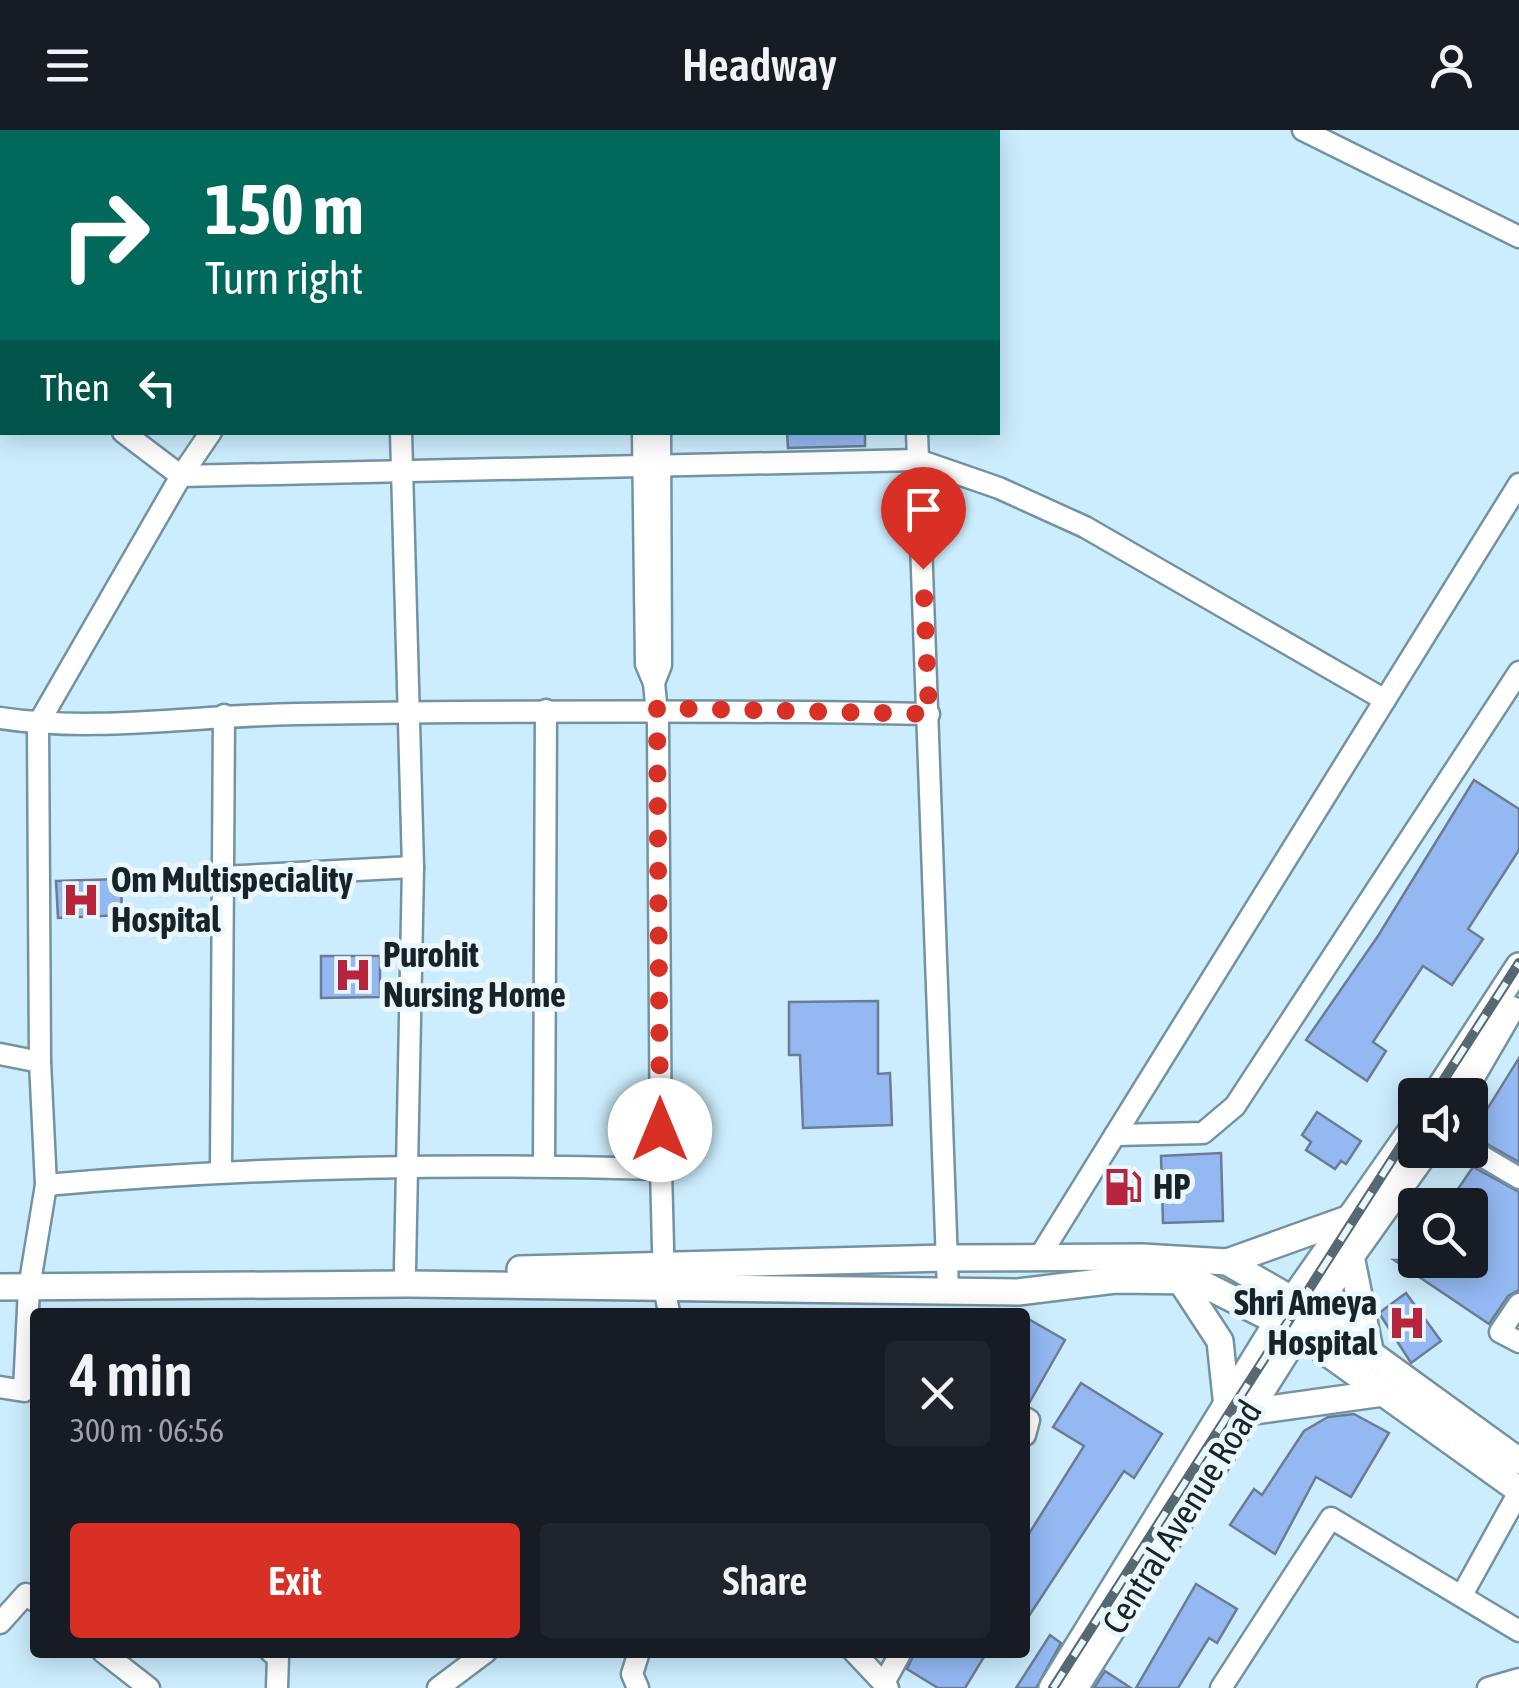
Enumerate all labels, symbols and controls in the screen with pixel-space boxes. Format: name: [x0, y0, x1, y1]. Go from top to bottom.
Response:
icon: menu: [40, 38, 95, 93]
icon: person: [1424, 38, 1479, 93]
text: Headway: [682, 39, 837, 91]
text: 150 m: [205, 169, 364, 249]
icon: right: [40, 170, 170, 300]
text: Turn right: [205, 252, 363, 304]
icon: left: [130, 360, 185, 415]
text: Then: [40, 366, 110, 409]
pin: [881, 467, 966, 570]
icon: arrive: [896, 482, 951, 537]
place label: Om Multispeciality Hospital: [111, 859, 354, 939]
hospital icon: Om Multispeciality Hospital: [60, 879, 102, 921]
place label: Purohit Nursing Home: [383, 934, 566, 1014]
hospital icon: Purohit Nursing Home: [332, 954, 374, 996]
position arrow: [608, 1078, 712, 1182]
map controls: [1398, 1078, 1488, 1278]
button: sound: [1398, 1078, 1488, 1168]
fuel station icon: HP: [1102, 1166, 1144, 1208]
place label: HP: [1153, 1166, 1191, 1206]
button: search: [1398, 1188, 1488, 1278]
place label: Shri Ameya Hospital: [1234, 1282, 1378, 1362]
hospital icon: Shri Ameya Hospital: [1386, 1302, 1428, 1344]
text: 4 min: [70, 1340, 193, 1409]
button: close: [885, 1341, 990, 1446]
street label: Central Avenue Road: [1093, 1393, 1269, 1640]
text: 300 m · 06:56: [70, 1412, 224, 1449]
button: Exit: [70, 1523, 520, 1638]
button: Share: [540, 1523, 990, 1638]

